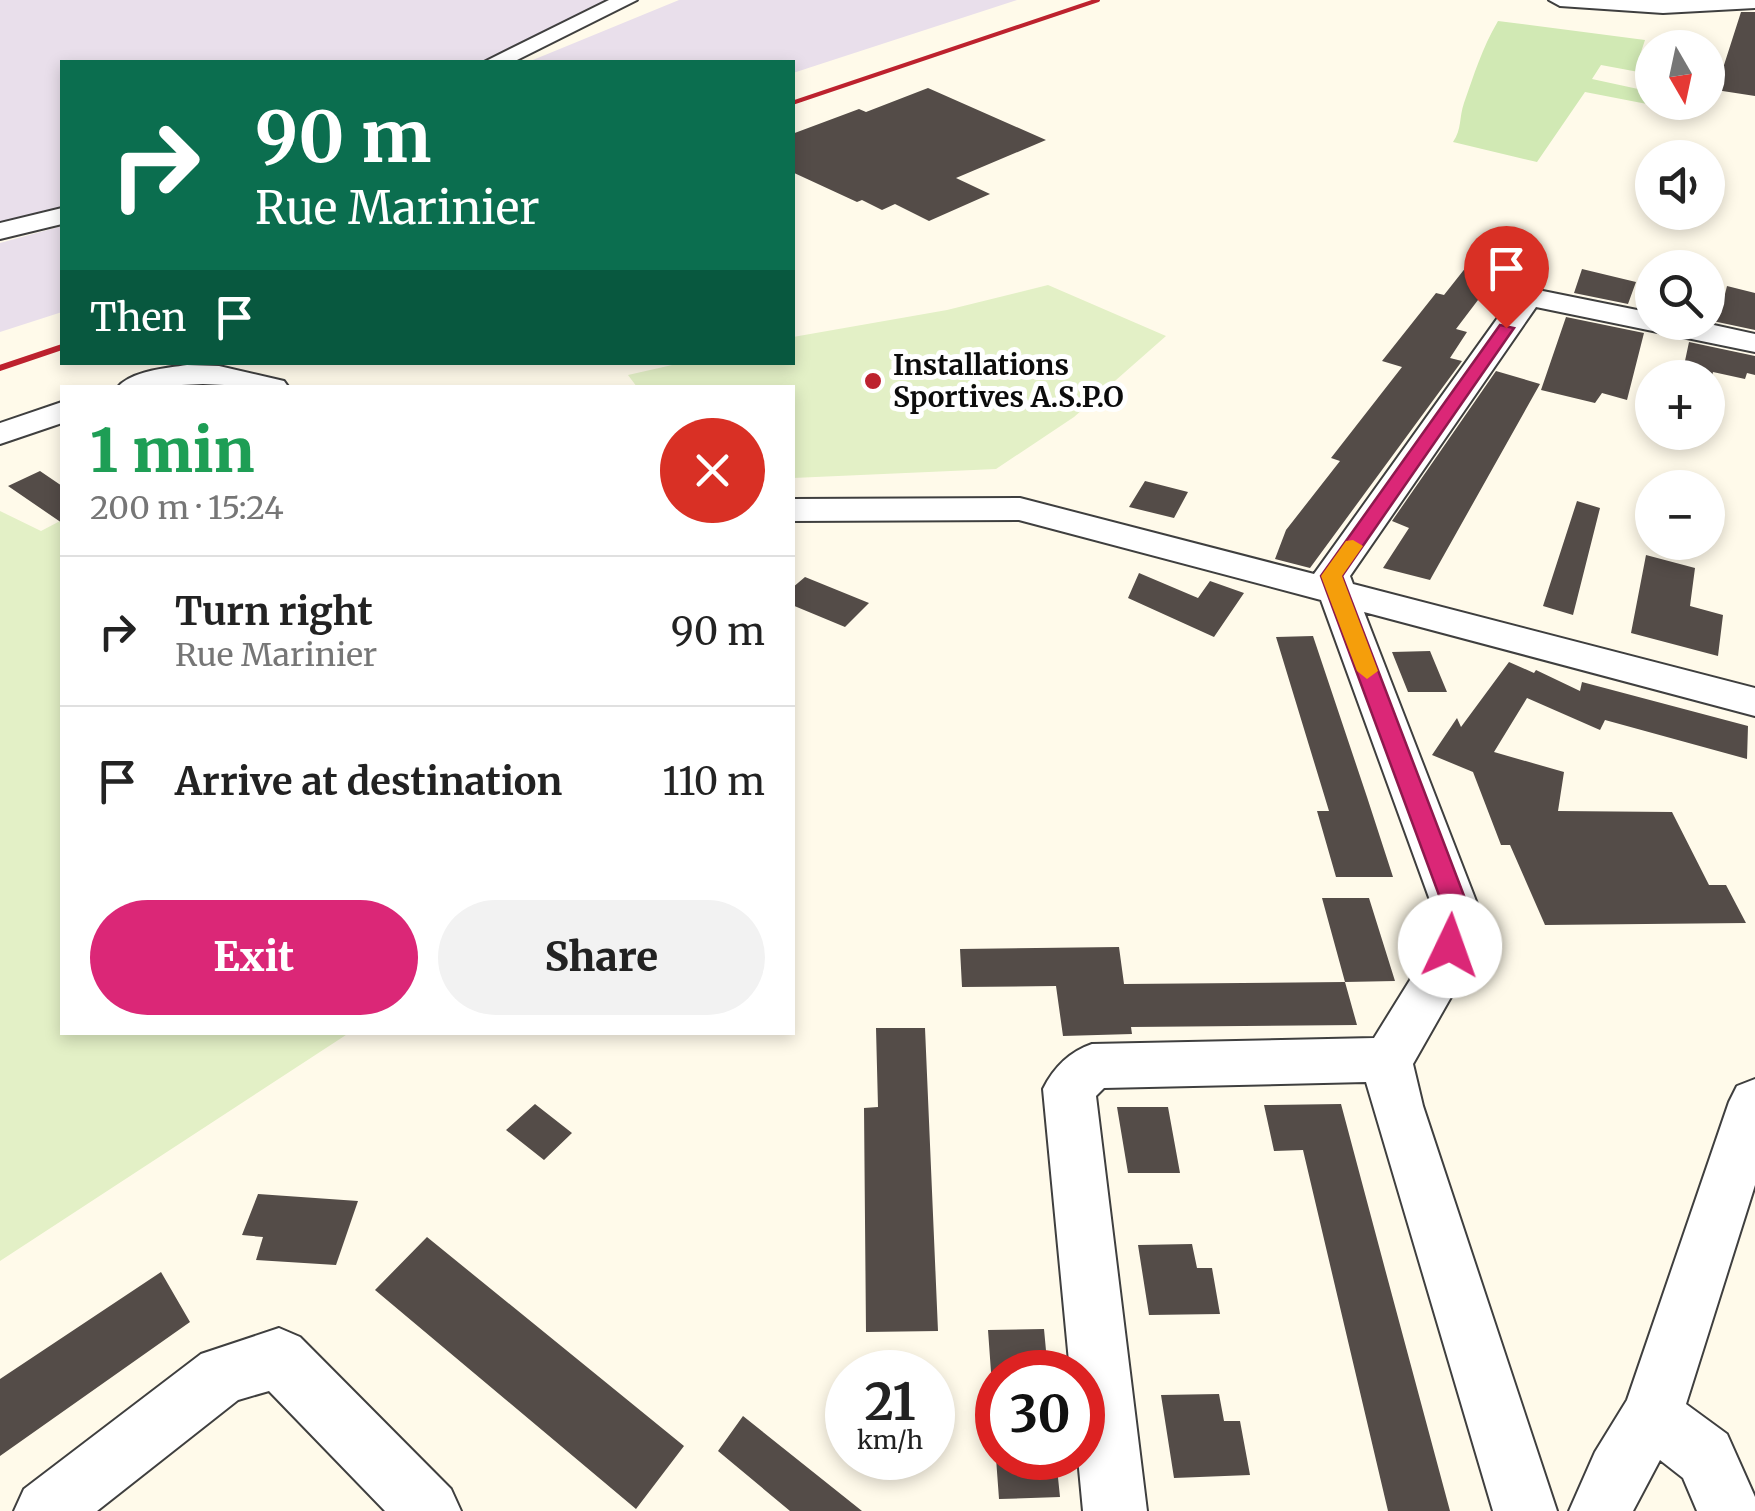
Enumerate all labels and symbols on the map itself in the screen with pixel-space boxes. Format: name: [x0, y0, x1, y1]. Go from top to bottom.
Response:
north arrow: [1635, 30, 1725, 120]
pin: [1464, 226, 1549, 329]
place label: Installations Sportives A.S.P.O: [893, 347, 1124, 415]
marker: Installations Sportives A.S.P.O: [862, 370, 884, 392]
position arrow: [1398, 894, 1502, 998]
speed limit sign: 30: [975, 1350, 1105, 1480]

